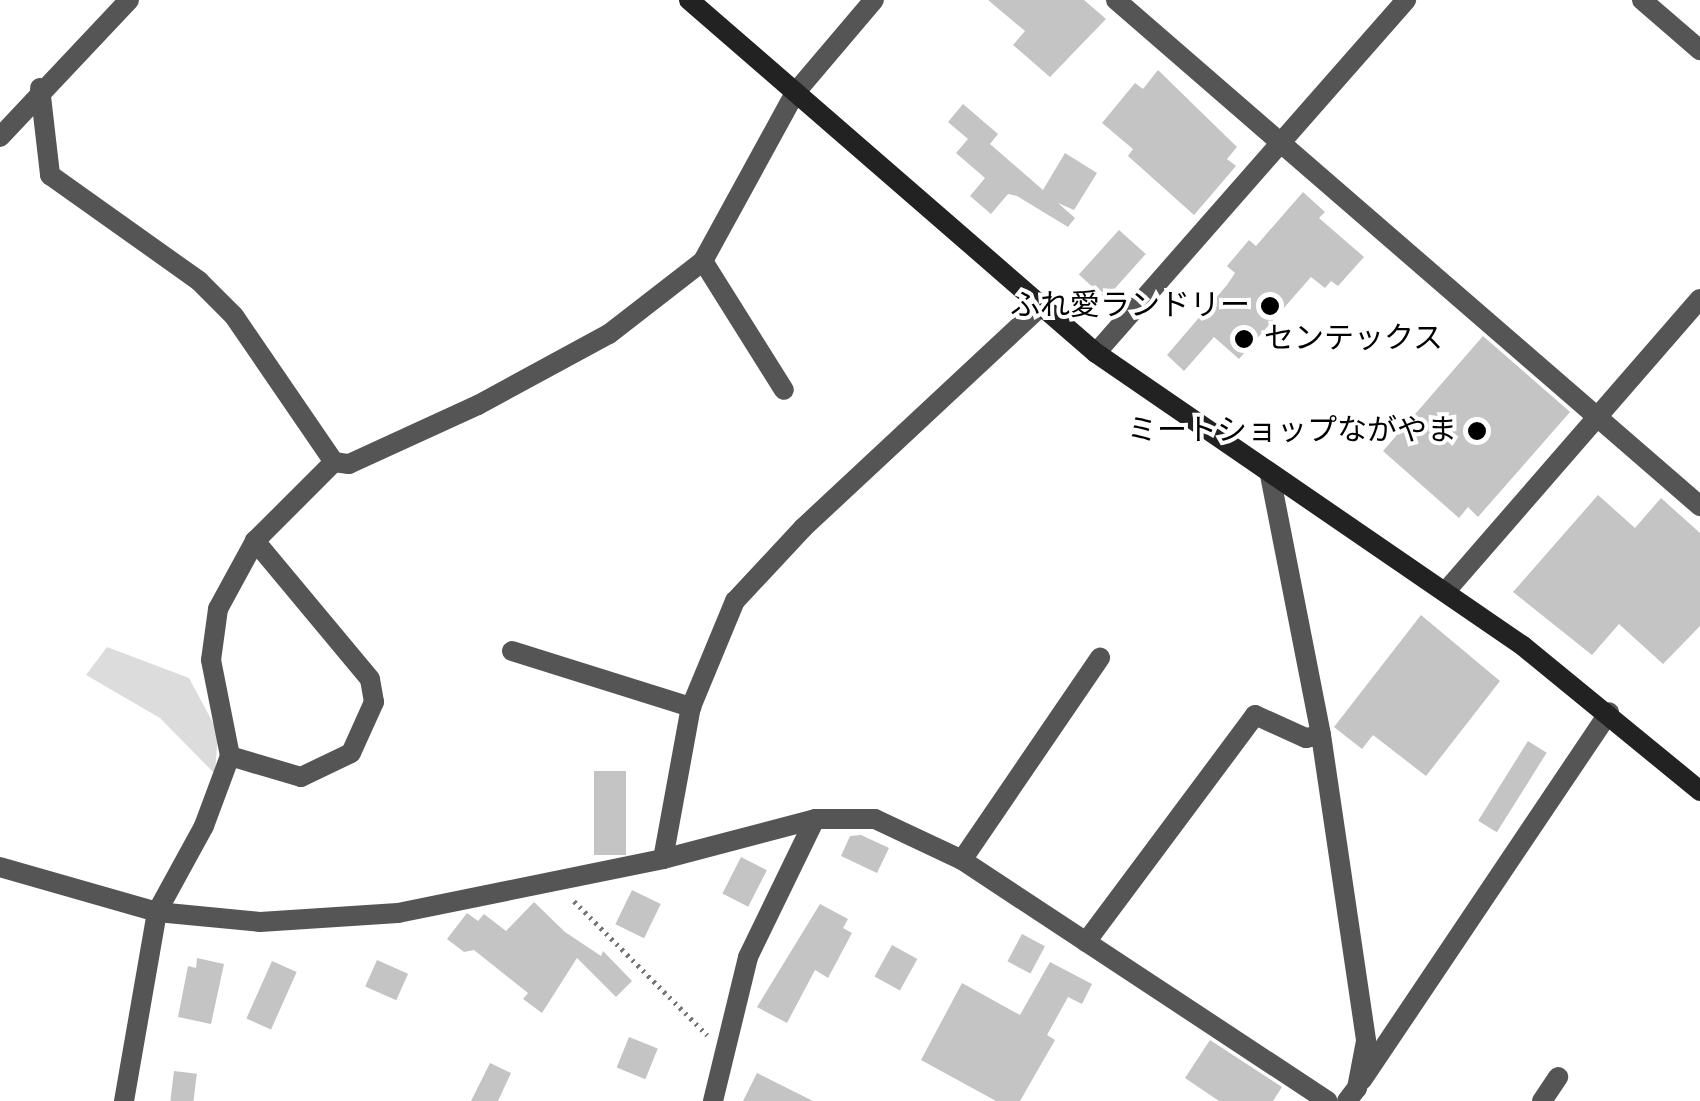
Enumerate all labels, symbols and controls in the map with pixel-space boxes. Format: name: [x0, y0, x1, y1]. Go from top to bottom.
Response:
place label: ふれ愛ランドリー: [1010, 288, 1250, 324]
marker: ふれ愛ランドリー: [1259, 295, 1281, 317]
place label: センテックス: [1264, 321, 1444, 357]
marker: センテックス: [1233, 328, 1255, 350]
place label: ミートショップながやま: [1127, 413, 1457, 449]
marker: ミートショップながやま: [1466, 420, 1488, 442]

